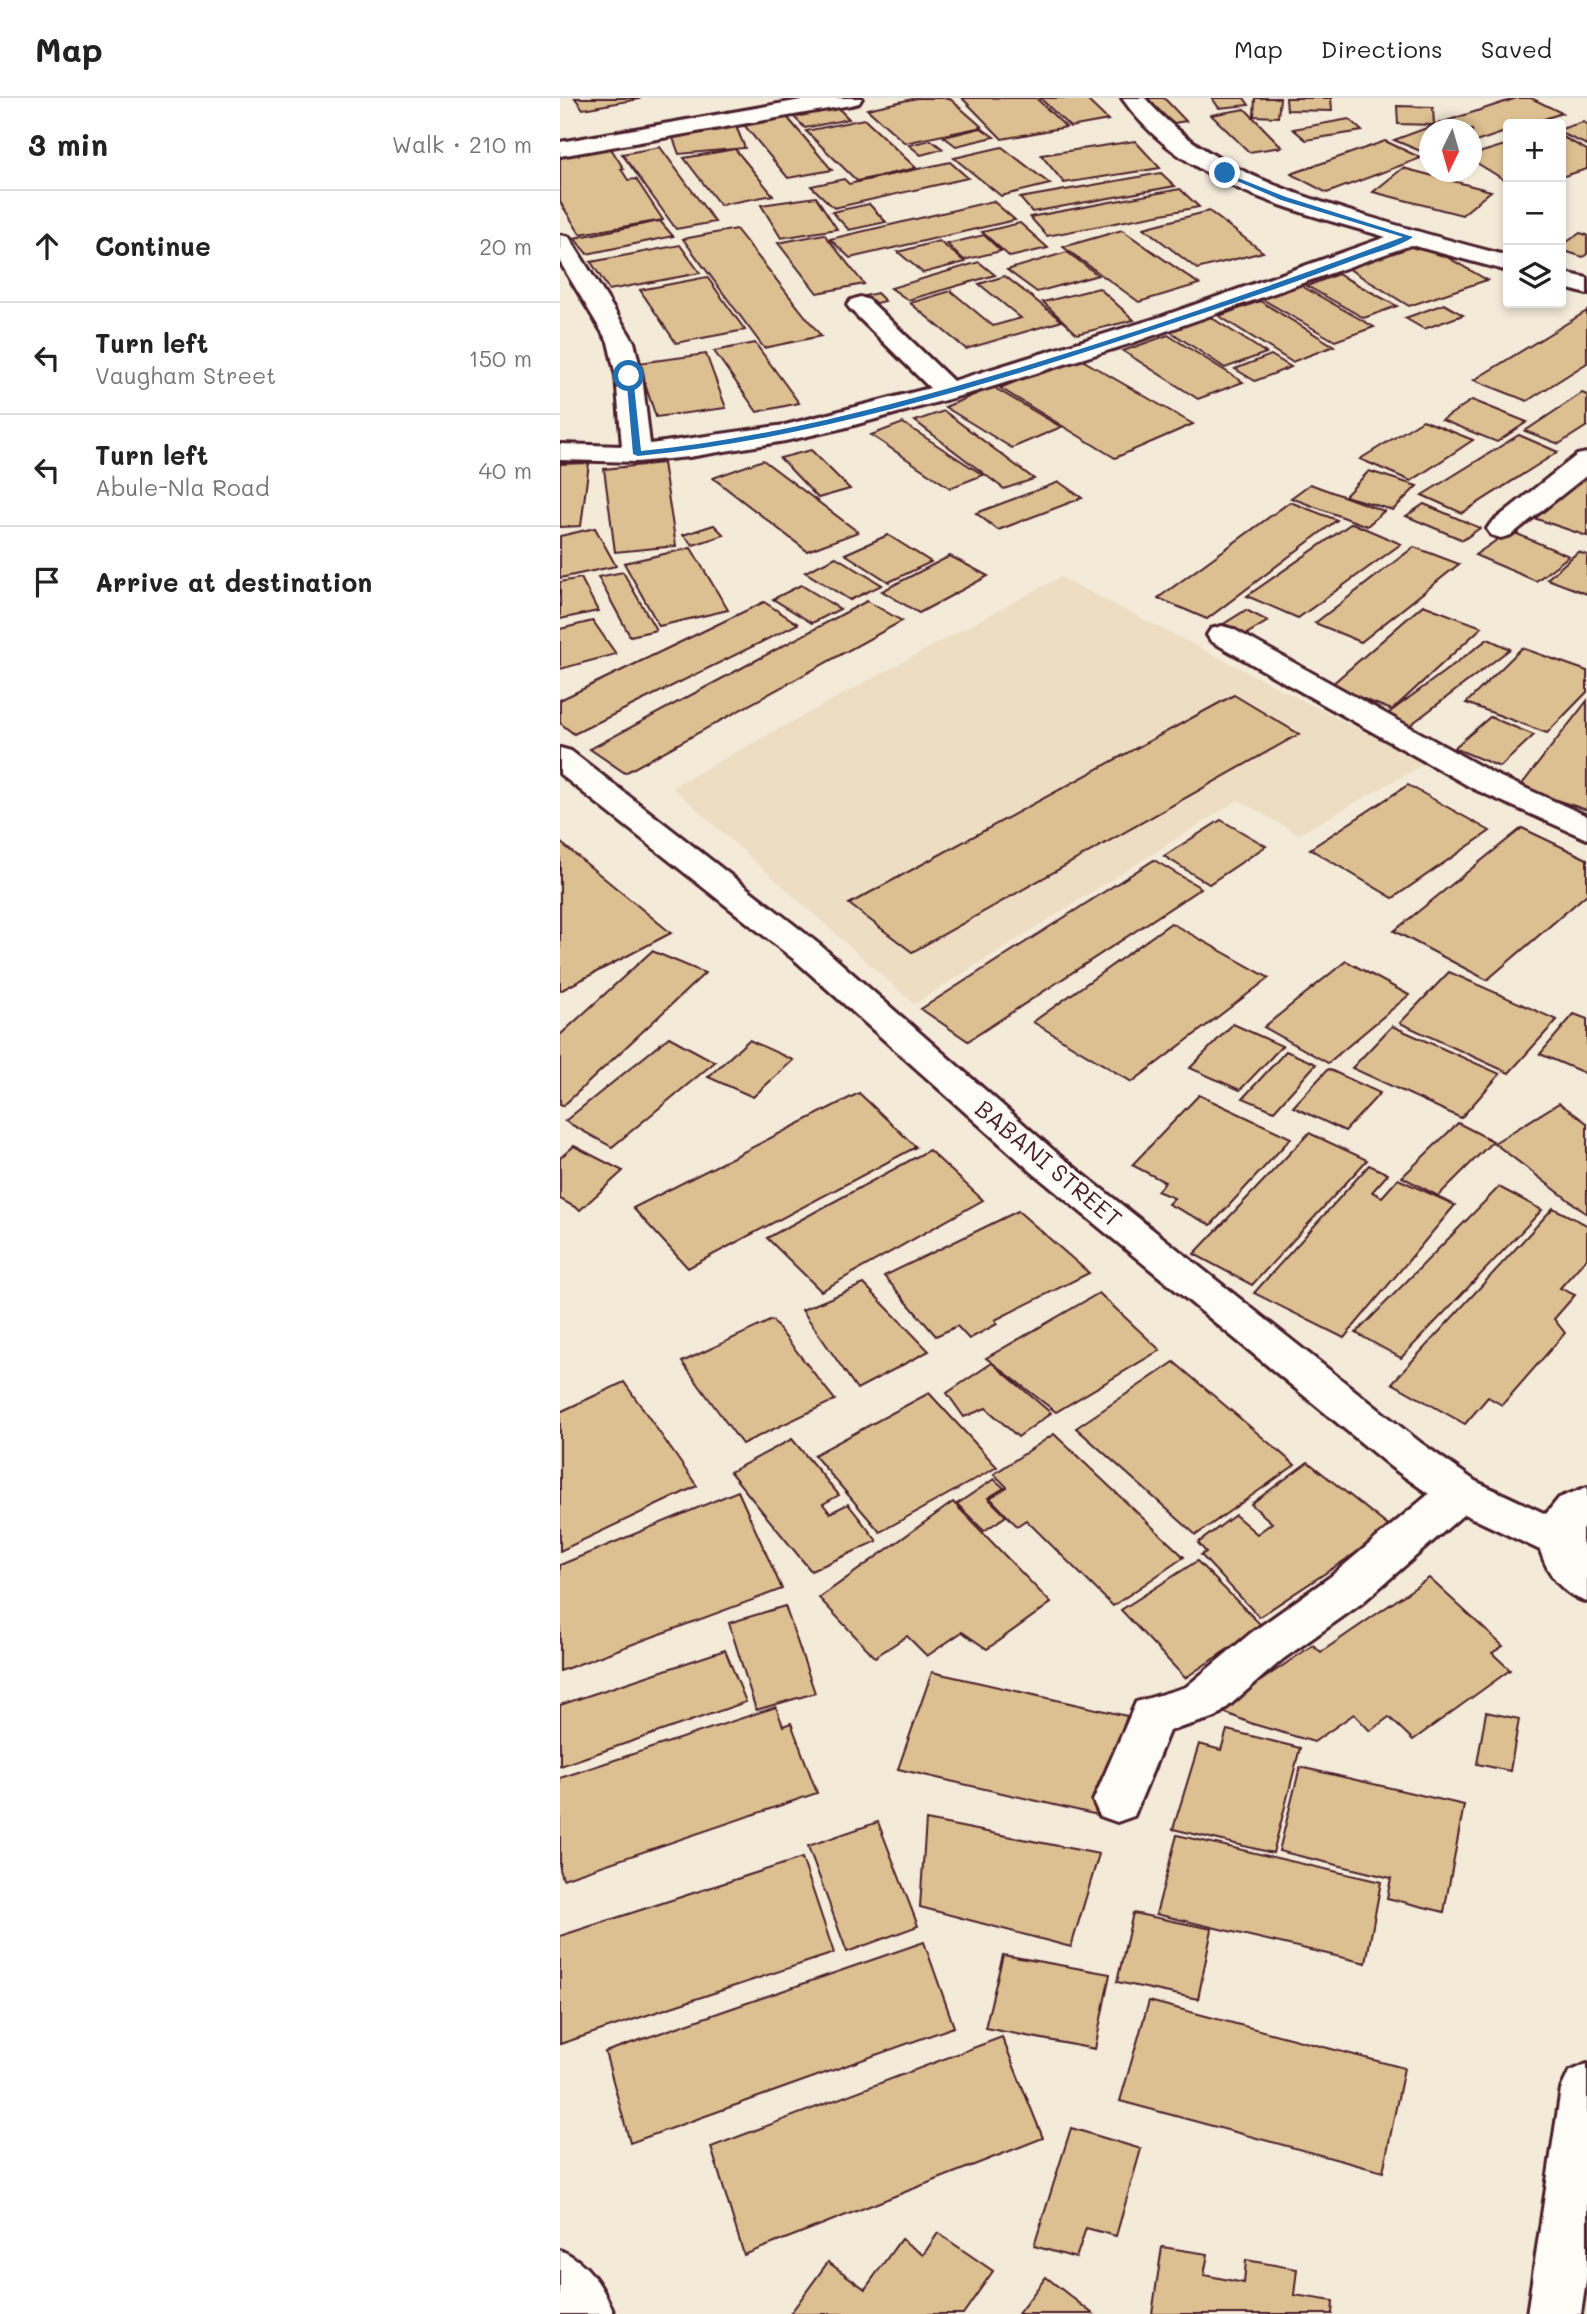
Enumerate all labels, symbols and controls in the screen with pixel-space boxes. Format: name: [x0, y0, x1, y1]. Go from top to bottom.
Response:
text: Map: [35, 27, 103, 70]
text: Map: [1234, 33, 1283, 64]
text: Directions: [1321, 33, 1443, 64]
text: Saved: [1481, 33, 1552, 64]
north arrow: [1419, 119, 1482, 182]
map controls: [1503, 119, 1566, 308]
button: +: [1503, 119, 1566, 182]
text: 3 min: [28, 124, 108, 164]
text: Walk · 210 m: [392, 129, 532, 159]
route end: [1209, 157, 1240, 188]
button: −: [1503, 182, 1566, 245]
icon: ahead: [28, 227, 66, 265]
text: Continue: [95, 229, 211, 263]
text: 20 m: [479, 231, 532, 261]
button: layers: [1503, 245, 1566, 308]
text: Turn left: [95, 326, 208, 360]
icon: left: [28, 339, 66, 377]
text: 150 m: [468, 343, 532, 373]
text: Vaugham Street: [95, 360, 276, 390]
route start: [613, 360, 644, 391]
text: Turn left: [95, 438, 208, 472]
icon: left: [28, 451, 66, 489]
text: 40 m: [479, 455, 532, 485]
text: Abule-Nla Road: [95, 472, 270, 502]
icon: arrive: [28, 563, 66, 601]
text: Arrive at destination: [95, 565, 372, 599]
street label: BABANI STREET: [969, 1093, 1129, 1233]

